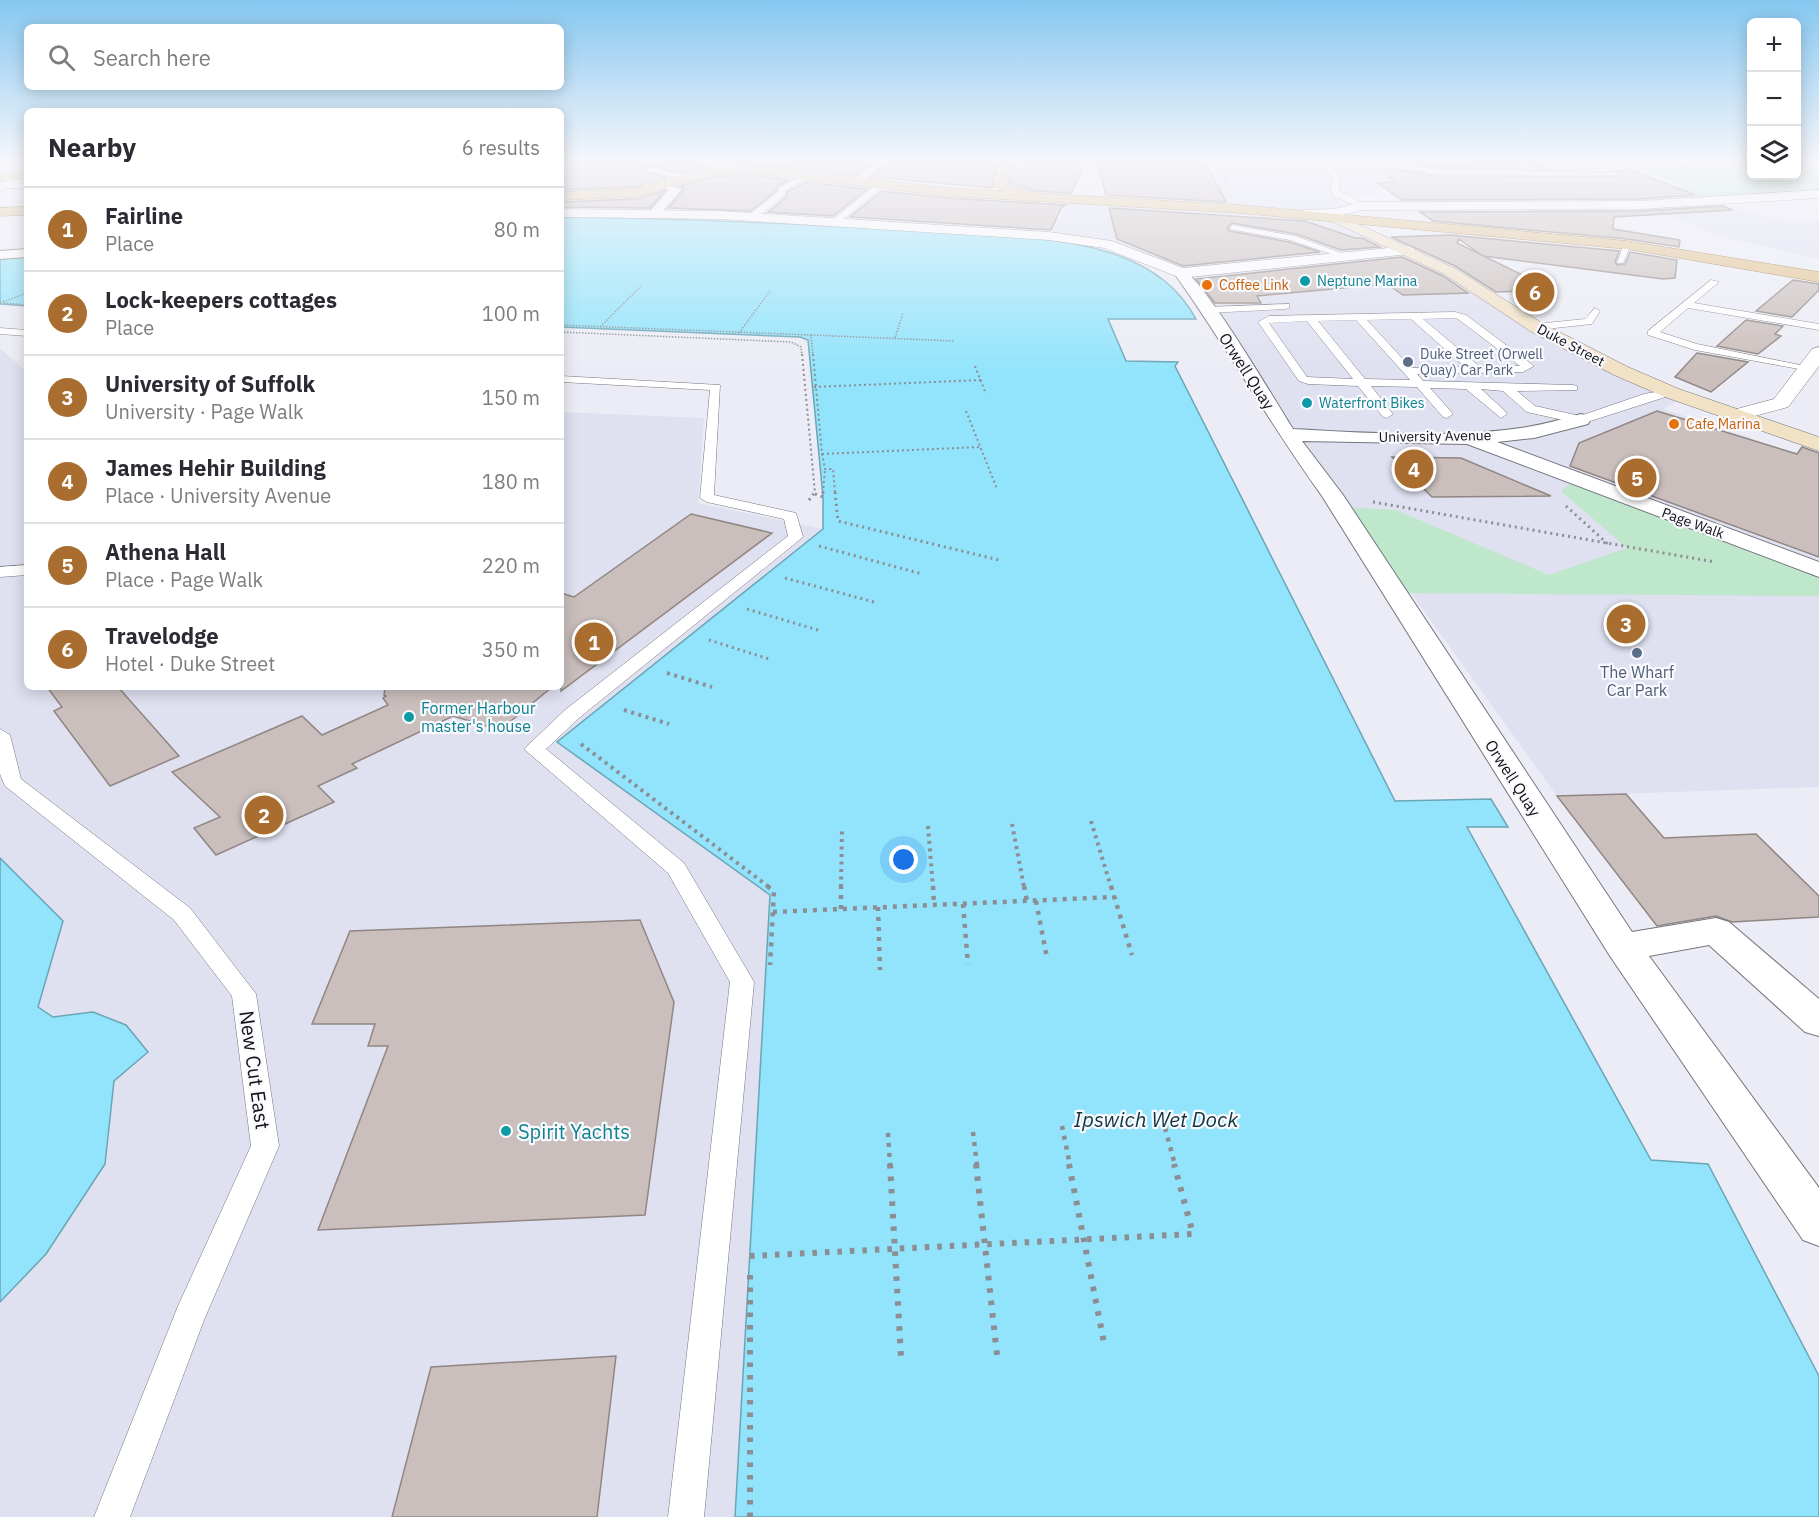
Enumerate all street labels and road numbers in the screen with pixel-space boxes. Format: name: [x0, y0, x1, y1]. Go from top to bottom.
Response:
street label: Duke Street: [1534, 320, 1608, 370]
street label: Orwell Quay: [1215, 329, 1279, 413]
street label: University Avenue: [1378, 426, 1492, 446]
street label: Page Walk: [1659, 503, 1727, 543]
street label: Orwell Quay: [1481, 736, 1545, 820]
street label: New Cut East: [233, 1009, 277, 1131]

